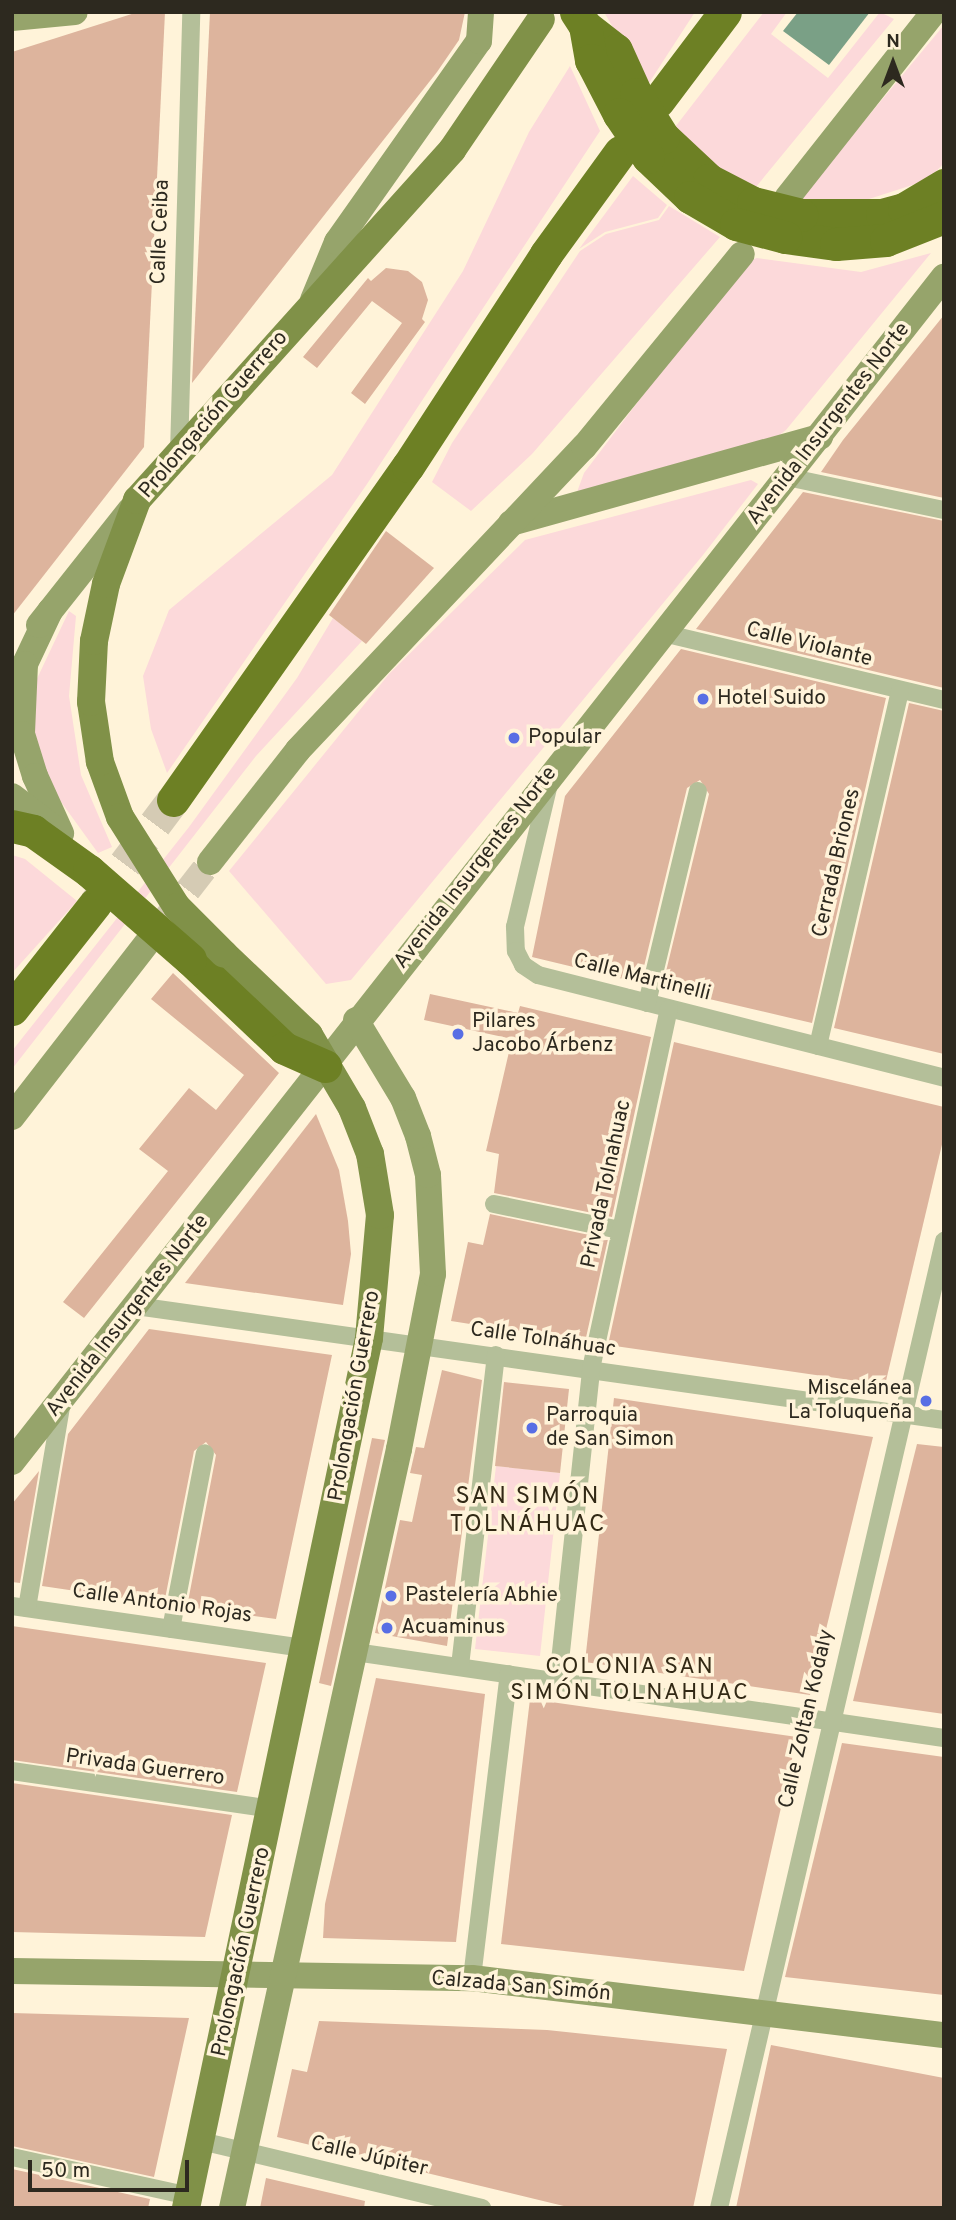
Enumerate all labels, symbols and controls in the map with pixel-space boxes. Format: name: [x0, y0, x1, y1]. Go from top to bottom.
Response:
north arrow: [858, 28, 928, 98]
text: N: [886, 30, 900, 54]
street label: Calle Ceiba: [147, 179, 175, 285]
street label: Avenida Insurgentes Norte: [742, 318, 916, 530]
street label: Prolongación Guerrero: [134, 326, 294, 504]
street label: Calle Violante: [743, 617, 875, 673]
place label: Hotel Suido: [717, 686, 826, 712]
marker: Hotel Suido: [695, 691, 711, 707]
place label: Popular: [528, 725, 602, 751]
marker: Popular: [506, 730, 522, 746]
street label: Avenida Insurgentes Norte: [389, 762, 563, 974]
street label: Cerrada Briones: [808, 786, 866, 940]
street label: Calle Martinelli: [571, 949, 713, 1007]
place label: Pilares Jacobo Árbenz: [472, 1009, 614, 1059]
marker: Pilares Jacobo Árbenz: [450, 1026, 466, 1042]
street label: Privada Tolnahuac: [577, 1097, 637, 1271]
street label: Avenida Insurgentes Norte: [41, 1210, 215, 1422]
street label: Prolongación Guerrero: [324, 1289, 386, 1503]
street label: Calle Tolnáhuac: [468, 1317, 618, 1363]
place label: Miscelánea La Toluqueña: [787, 1376, 912, 1426]
marker: Miscelánea La Toluqueña: [918, 1393, 934, 1409]
place label: Parroquia de San Simon: [546, 1403, 674, 1453]
marker: Parroquia de San Simon: [524, 1420, 540, 1436]
district label: SAN SIMÓN TOLNÁHUAC: [451, 1484, 605, 1540]
street label: Calle Antonio Rojas: [70, 1579, 254, 1629]
place label: Pastelería Abhie: [405, 1583, 559, 1609]
marker: Pastelería Abhie: [383, 1588, 399, 1604]
place label: Acuaminus: [401, 1615, 505, 1641]
marker: Acuaminus: [379, 1620, 395, 1636]
street label: Calle Zoltan Kodaly: [774, 1627, 840, 1811]
district label: COLONIA SAN SIMÓN TOLNAHUAC: [512, 1654, 748, 1708]
street label: Privada Guerrero: [64, 1744, 226, 1792]
street label: Prolongación Guerrero: [207, 1845, 277, 2059]
street label: Calzada San Simón: [430, 1967, 612, 2007]
street label: Calle Júpiter: [308, 2131, 430, 2183]
scale bar: [32, 2146, 192, 2190]
text: 50 m: [41, 2158, 90, 2185]

